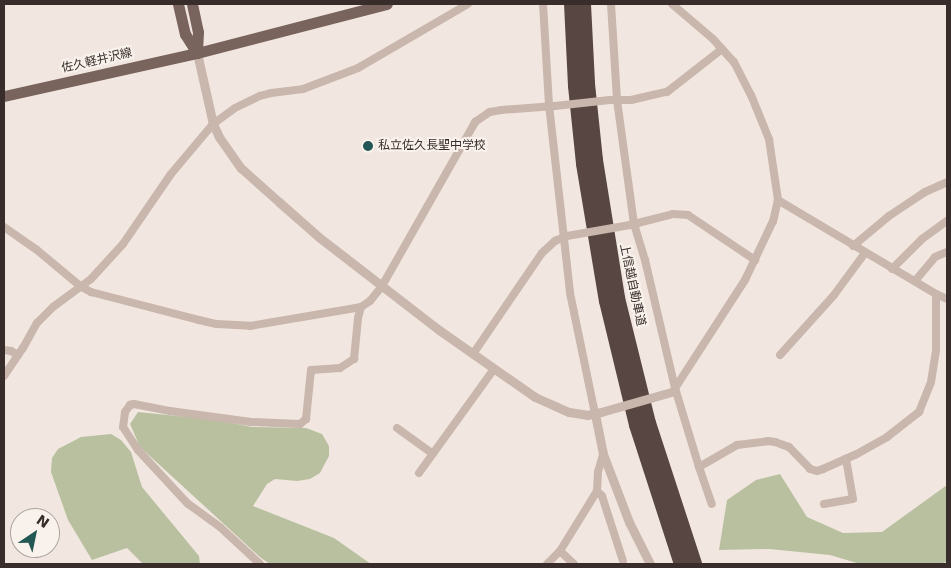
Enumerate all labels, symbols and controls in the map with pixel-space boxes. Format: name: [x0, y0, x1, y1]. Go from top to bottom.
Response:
street label: 佐久軽井沢線: [60, 46, 134, 76]
place label: 私立佐久長聖中学校: [378, 139, 486, 153]
marker: 私立佐久長聖中学校: [362, 140, 374, 152]
street label: 上信越自動車道: [616, 242, 648, 328]
north arrow: [10, 508, 60, 558]
text: N: [33, 511, 52, 531]

